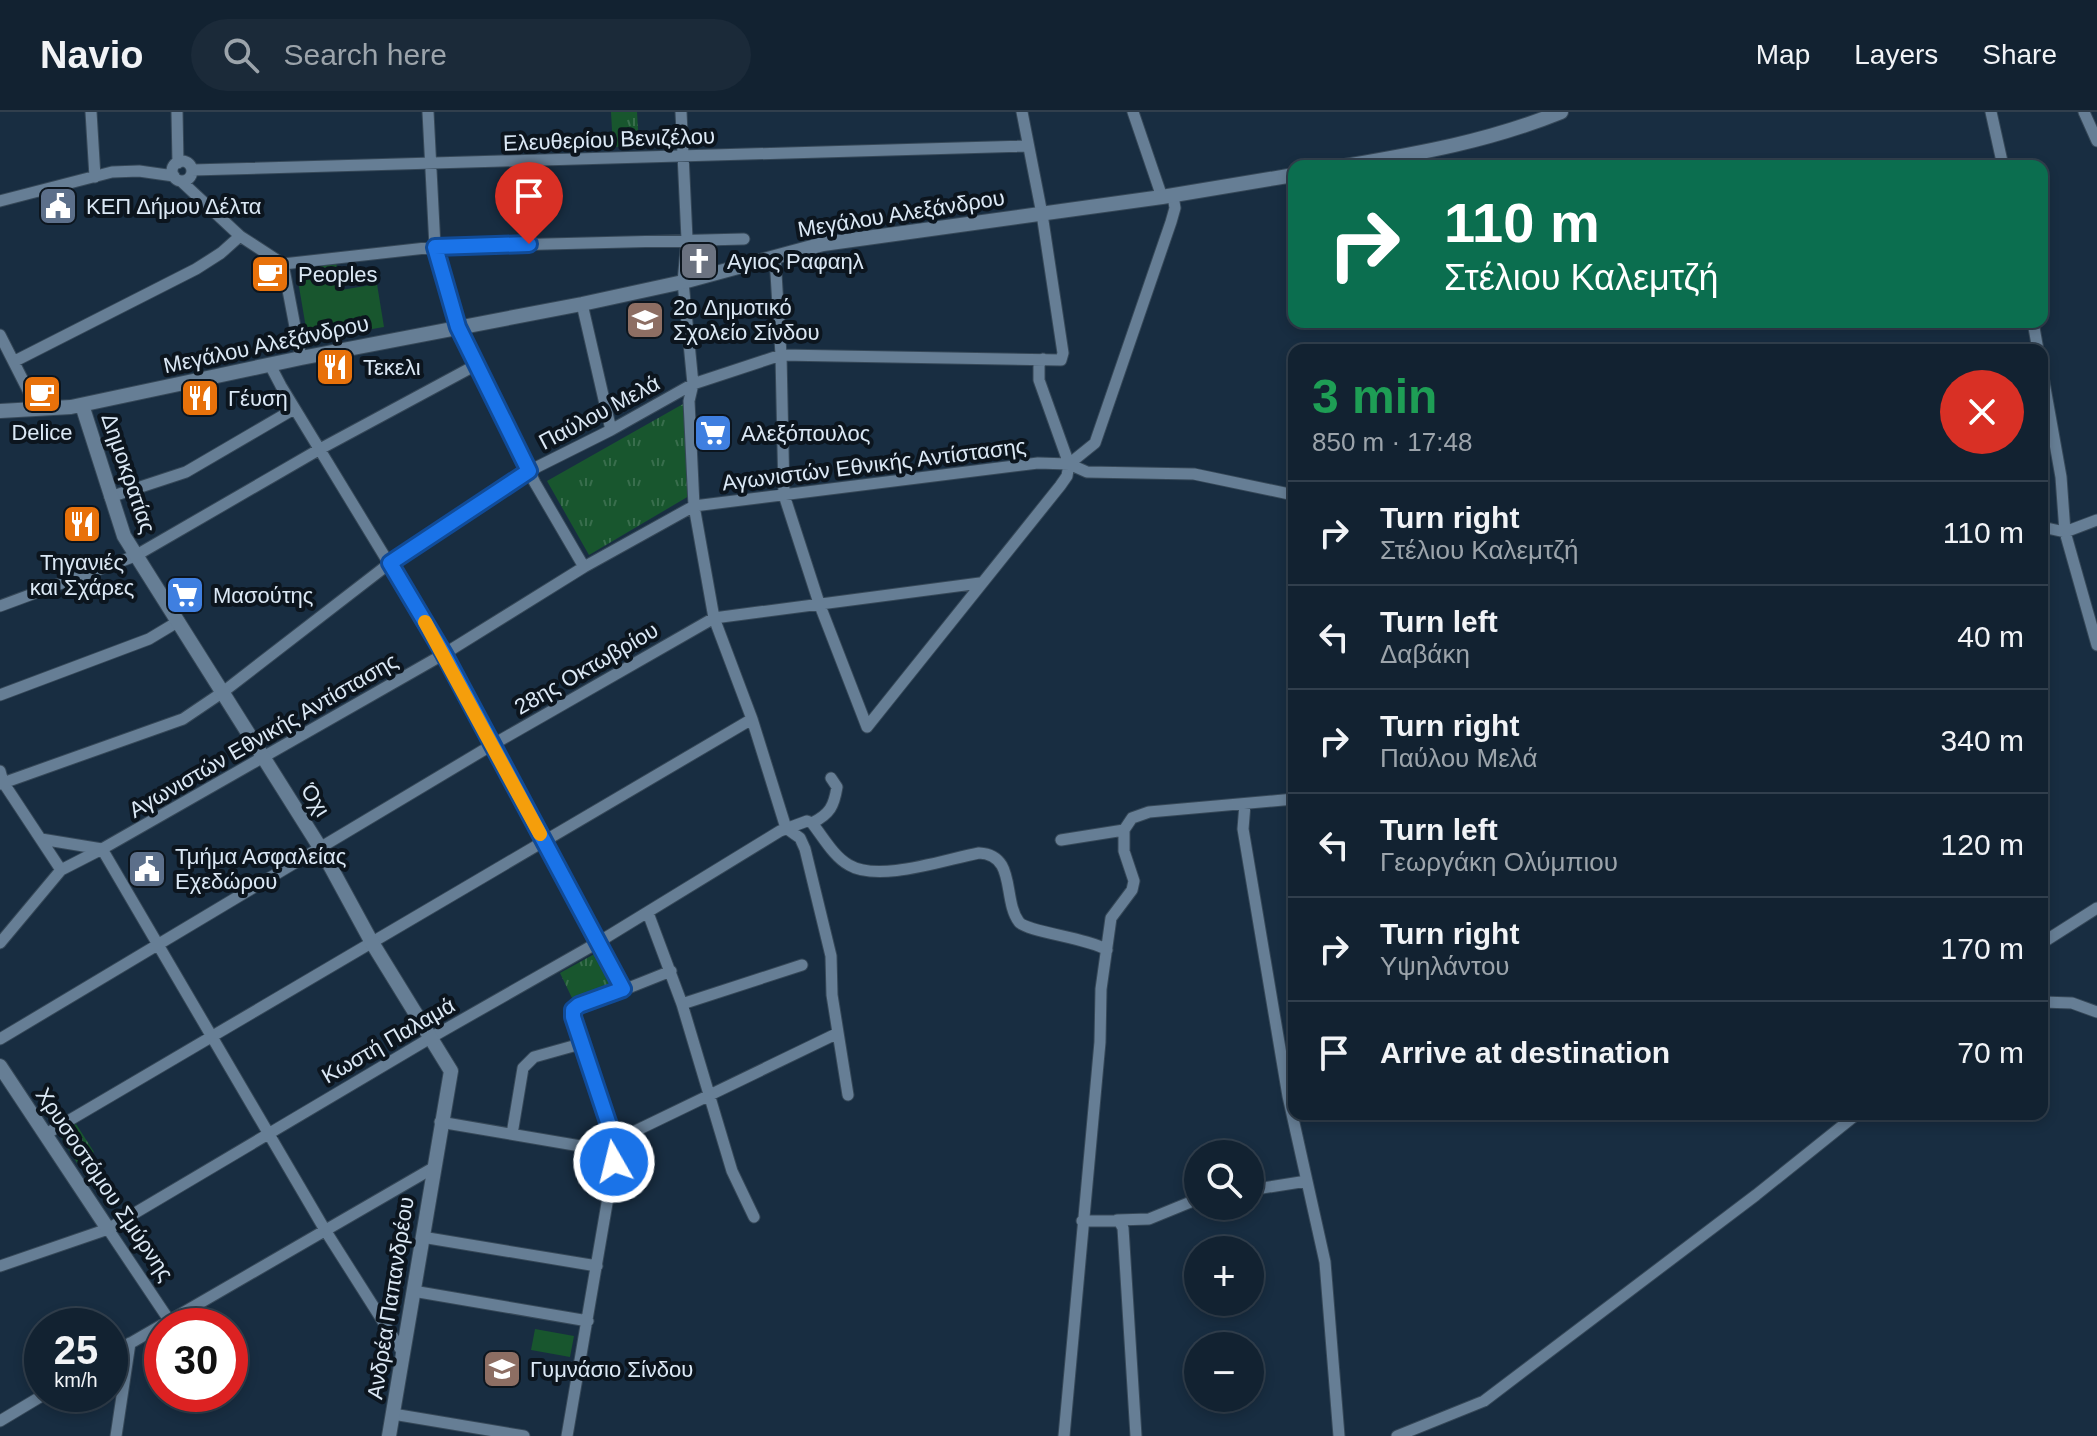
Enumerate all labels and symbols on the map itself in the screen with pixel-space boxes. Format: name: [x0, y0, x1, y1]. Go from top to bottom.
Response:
street label: Ελευθερίου Βενιζέλου: [503, 123, 715, 156]
pin: [495, 162, 563, 244]
public building icon: ΚΕΠ Δήμου Δέλτα: [37, 185, 79, 227]
street label: Μεγάλου Αλεξάνδρου: [796, 185, 1006, 242]
place label: ΚΕΠ Δήμου Δέλτα: [86, 194, 262, 219]
church icon: Αγιος Ραφαηλ: [678, 240, 720, 282]
place label: Αγιος Ραφαηλ: [727, 249, 864, 274]
cafe icon: Peoples: [249, 253, 291, 295]
place label: Peoples: [298, 262, 378, 287]
place label: 2o Δημοτικό Σχολείο Σίνδου: [673, 295, 819, 345]
school or university icon: 2o Δημοτικό Σχολείο Σίνδου: [624, 299, 666, 341]
street label: Μεγάλου Αλεξάνδρου: [161, 311, 371, 378]
restaurant icon: Τεκελι: [314, 346, 356, 388]
place label: Τεκελι: [363, 355, 421, 380]
street label: Παύλου Μελά: [535, 370, 664, 455]
cafe icon: Delice: [21, 373, 63, 415]
restaurant icon: Γέυση: [179, 377, 221, 419]
place label: Γέυση: [228, 386, 288, 411]
street label: Δημοκρατίας: [96, 410, 161, 536]
supermarket icon: Αλεξόπουλος: [692, 412, 734, 454]
place label: Delice: [11, 420, 73, 445]
place label: Αλεξόπουλος: [741, 421, 870, 446]
street label: Αγωνιστών Εθνικής Αντίστασης: [721, 433, 1027, 496]
restaurant icon: Τηγανιές και Σχάρες: [61, 503, 103, 545]
place label: Τηγανιές και Σχάρες: [30, 550, 134, 600]
supermarket icon: Μασούτης: [164, 574, 206, 616]
place label: Μασούτης: [213, 583, 313, 608]
street label: 28ης Οκτωβρίου: [510, 617, 662, 720]
street label: Αγωνιστών Εθνικής Αντίστασης: [124, 648, 402, 823]
street label: Όχι: [296, 779, 335, 821]
place label: Τμήμα Ασφαλείας Εχεδώρου: [175, 844, 346, 894]
public building icon: Τμήμα Ασφαλείας Εχεδώρου: [126, 848, 168, 890]
street label: Κωστή Παλαμά: [317, 992, 460, 1089]
street label: Χρυσοστόμου Σμύρνης: [31, 1083, 178, 1285]
position arrow: [572, 1120, 656, 1204]
street label: Ανδρέα Παπανδρέου: [362, 1195, 419, 1401]
speed limit sign: 30: [144, 1308, 248, 1412]
school or university icon: Γυμνάσιο Σίνδου: [481, 1348, 523, 1390]
place label: Γυμνάσιο Σίνδου: [530, 1357, 693, 1382]

